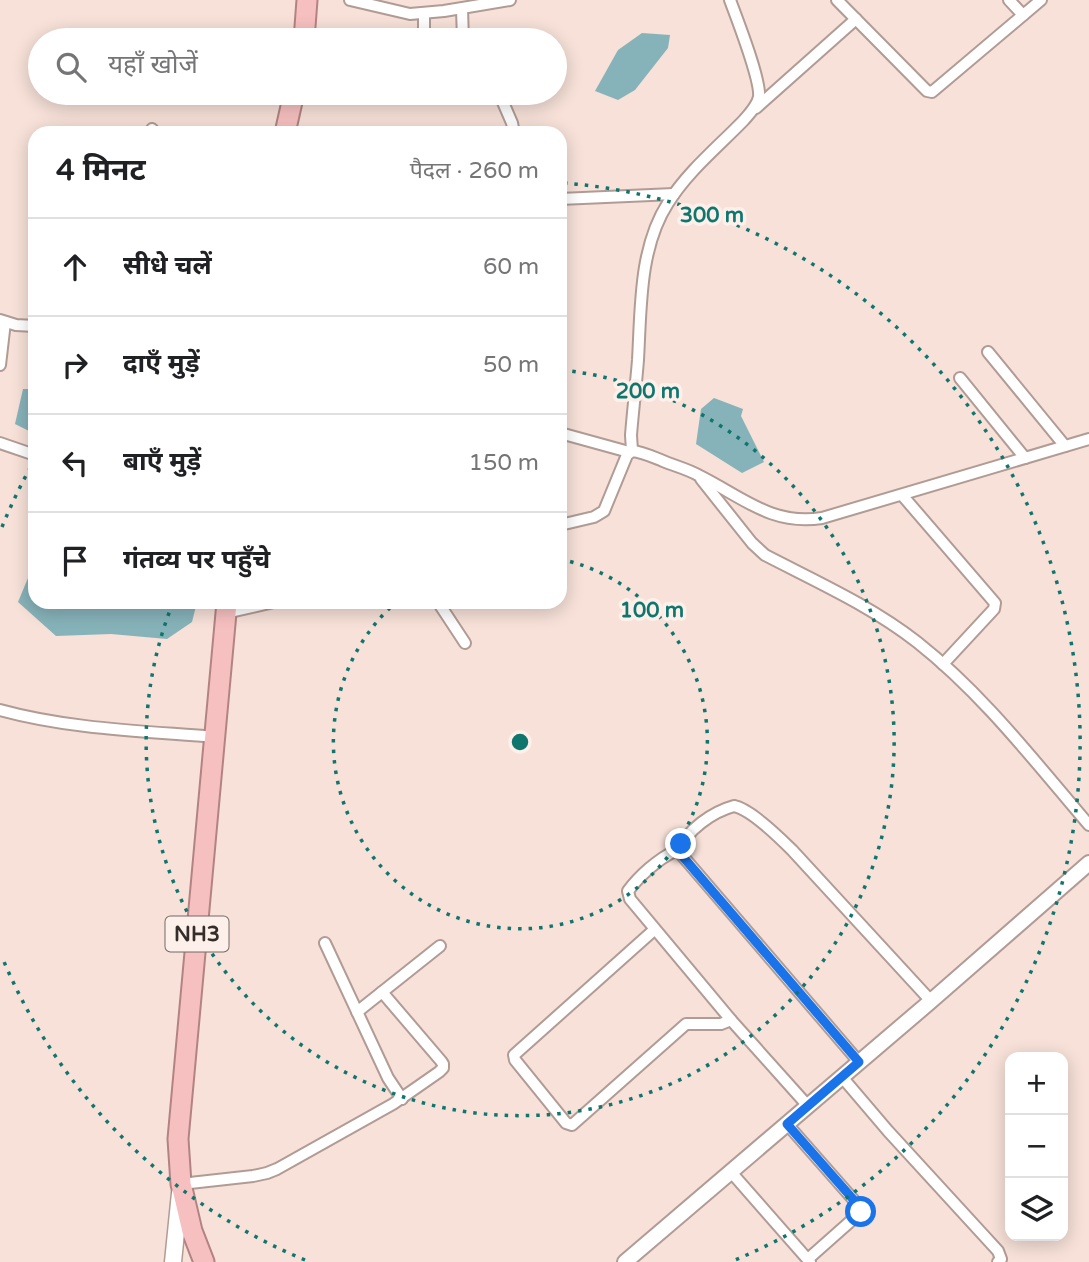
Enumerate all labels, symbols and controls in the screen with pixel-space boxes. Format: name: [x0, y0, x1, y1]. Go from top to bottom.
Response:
search box: [28, 28, 567, 105]
icon: search: [52, 48, 90, 86]
text: यहाँ खोजें: [108, 49, 198, 80]
text: 4 मिनट: [56, 152, 146, 189]
text: पैदल · 260 m: [410, 157, 539, 185]
text: 300 m: [680, 203, 744, 228]
icon: ahead: [56, 248, 94, 286]
text: सीधे चलें: [123, 250, 212, 281]
text: 60 m: [483, 253, 539, 281]
icon: right: [56, 346, 94, 384]
text: दाएँ मुड़ें: [123, 348, 200, 379]
text: 50 m: [483, 351, 539, 379]
text: 200 m: [616, 379, 680, 404]
icon: left: [56, 444, 94, 482]
text: बाएँ मुड़ें: [123, 446, 201, 477]
text: 150 m: [469, 449, 539, 477]
icon: arrive: [56, 542, 94, 580]
text: गंतव्य पर पहुँचे: [123, 544, 270, 575]
text: 100 m: [620, 598, 684, 623]
centre of rings: [508, 730, 532, 754]
route end: [665, 828, 696, 859]
road number: NH3: [166, 916, 228, 951]
map controls: [1005, 1052, 1068, 1241]
button: +: [1005, 1052, 1068, 1115]
button: −: [1005, 1115, 1068, 1178]
button: layers: [1005, 1178, 1068, 1241]
route start: [845, 1196, 876, 1227]

